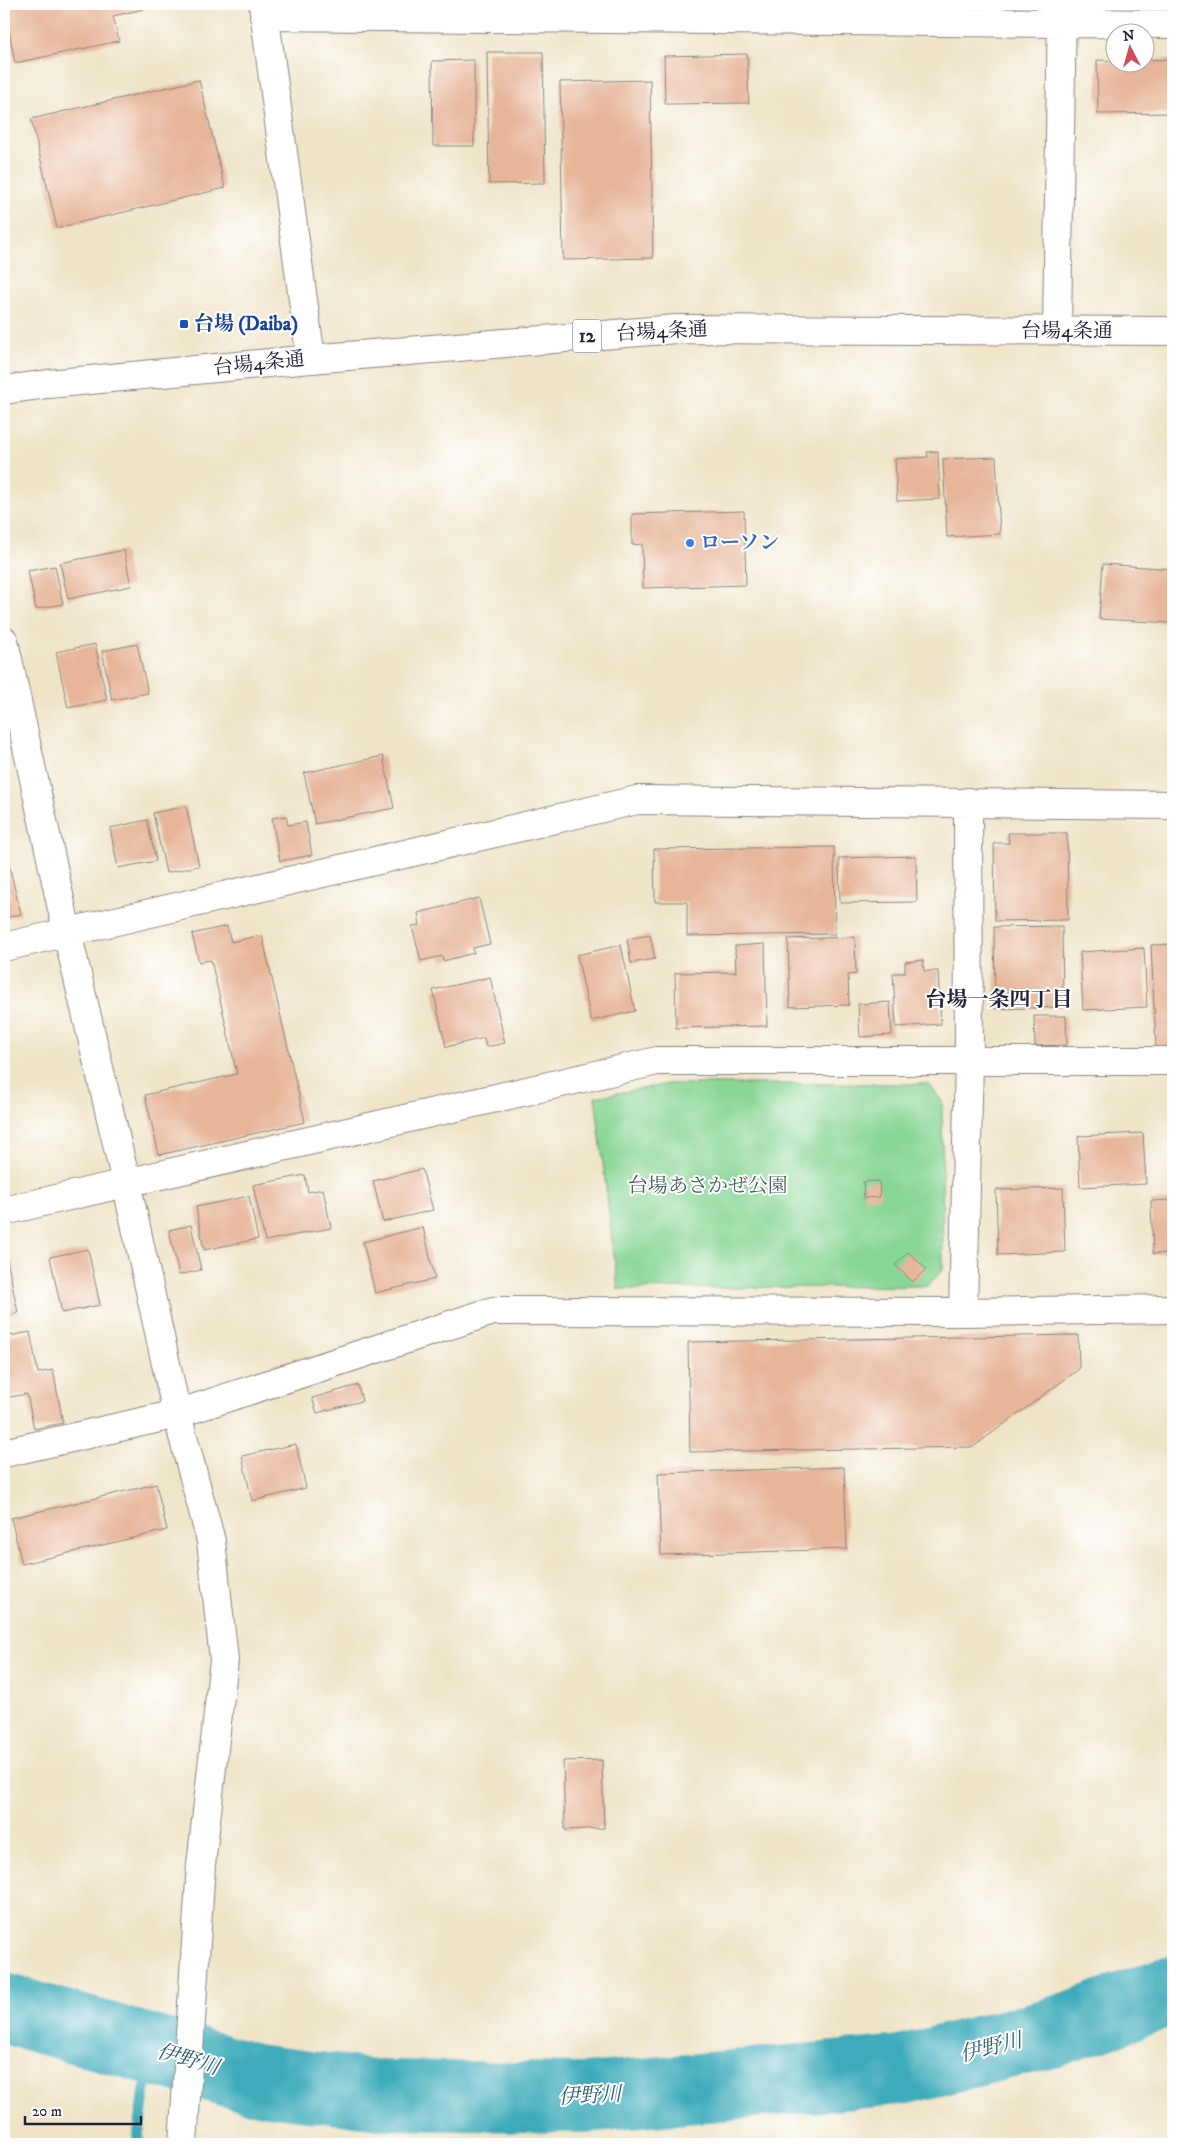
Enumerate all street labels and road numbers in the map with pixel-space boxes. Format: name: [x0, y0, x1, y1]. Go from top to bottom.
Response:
street label: 台場4条通: [616, 317, 708, 347]
street label: 台場4条通: [1021, 319, 1113, 344]
road number: 12: [573, 320, 601, 352]
street label: 台場4条通: [212, 347, 306, 381]

